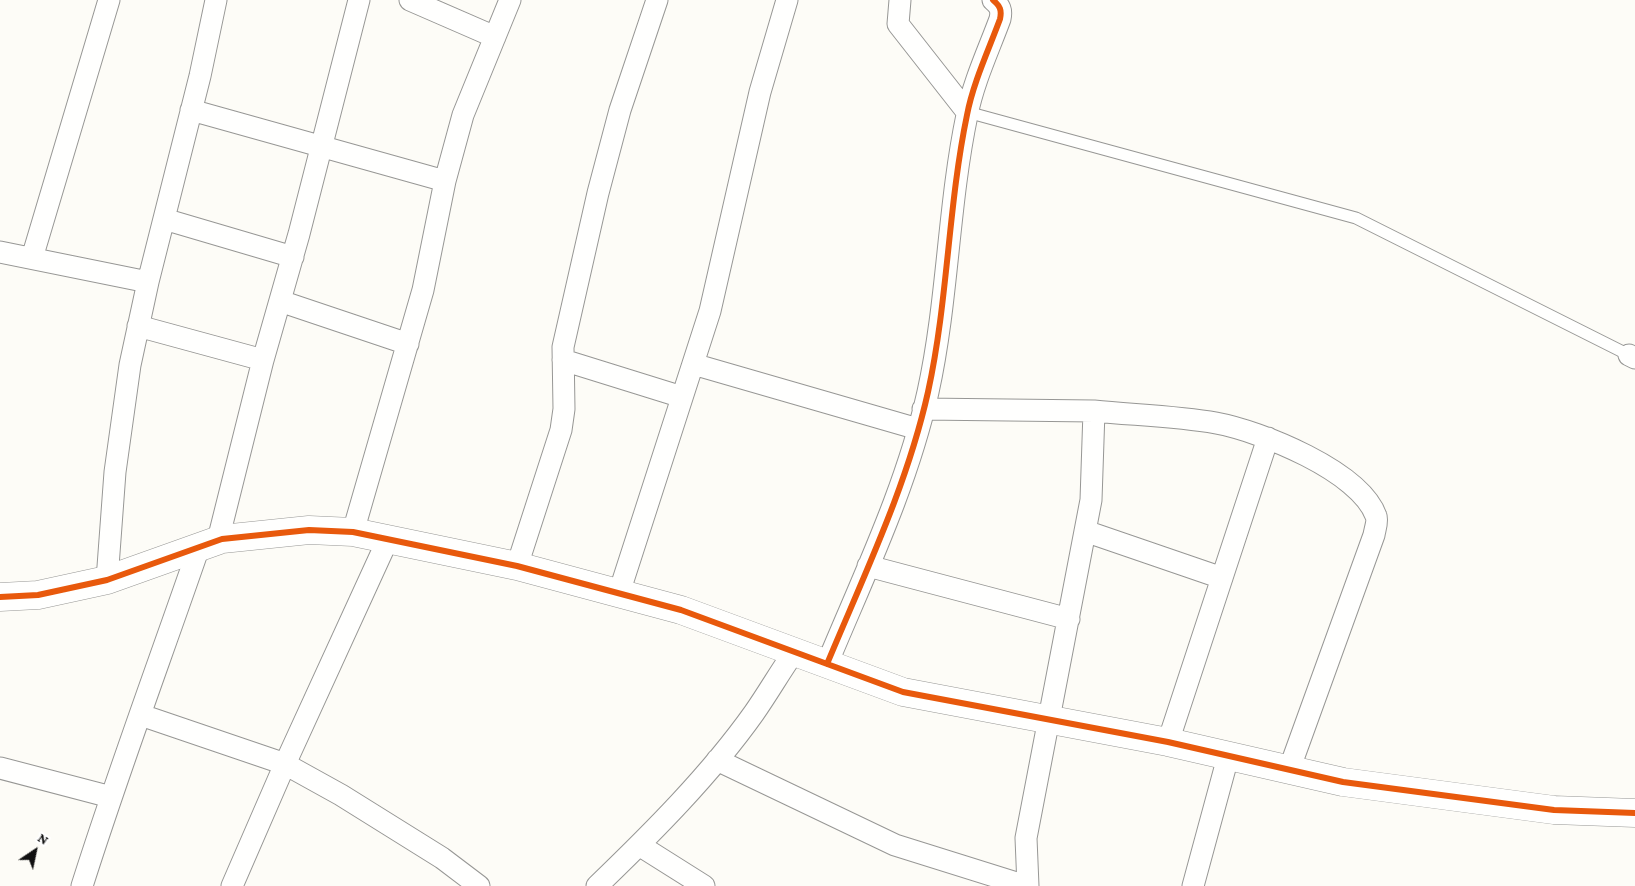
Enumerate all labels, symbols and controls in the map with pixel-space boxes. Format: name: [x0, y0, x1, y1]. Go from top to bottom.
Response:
north arrow: [10, 826, 60, 876]
text: N: [35, 829, 52, 848]

